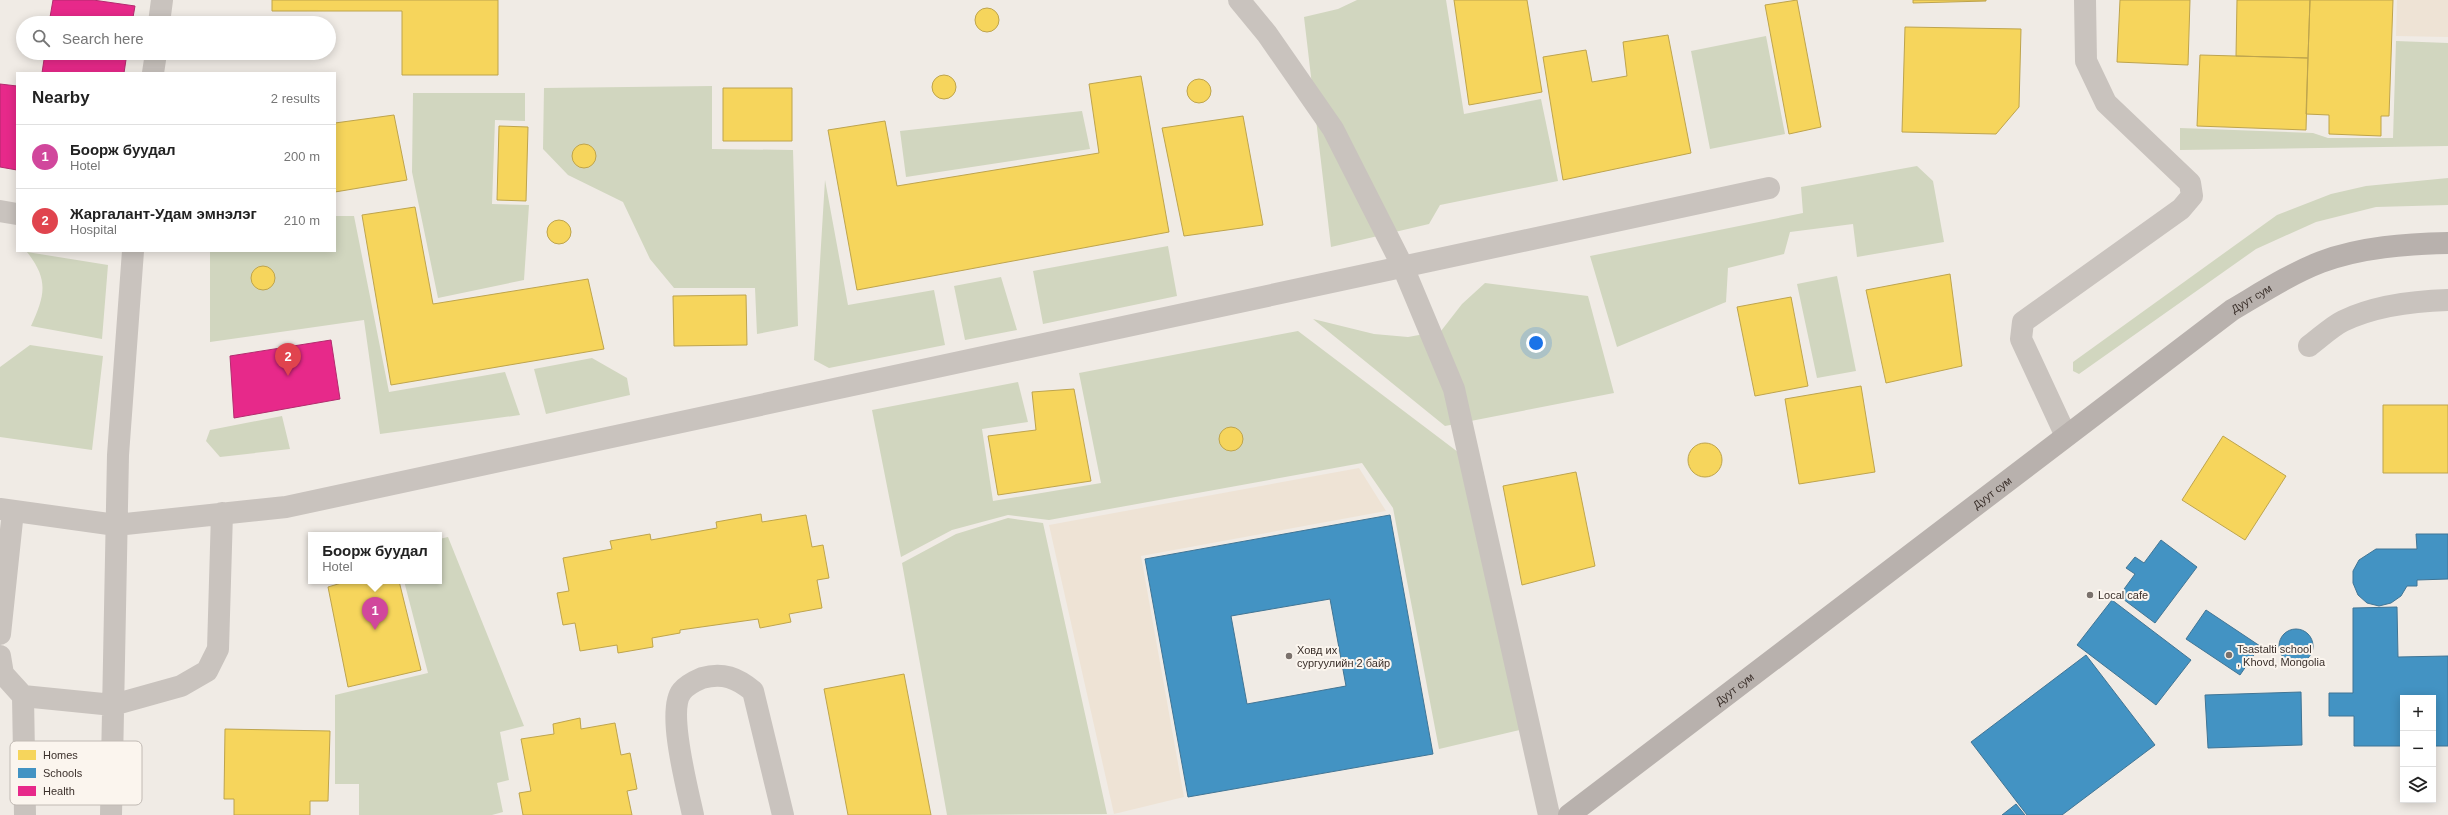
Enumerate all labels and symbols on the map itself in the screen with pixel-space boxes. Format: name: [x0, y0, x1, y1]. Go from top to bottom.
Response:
street label: Дуут сум: [2229, 282, 2274, 315]
your location: [1526, 333, 1546, 353]
pin: 2: [275, 343, 301, 376]
street label: Дуут сум: [1971, 474, 2014, 511]
place label: Local cafe: [2098, 589, 2148, 601]
marker: Local cafe: [2085, 590, 2095, 600]
pin: 1: [362, 597, 388, 630]
place label: Tsastalti school , Khovd, Mongolia: [2237, 643, 2326, 668]
place label: Ховд их сургуулийн 2 байр: [1297, 644, 1390, 669]
marker: Tsastalti school , Khovd, Mongolia: [2224, 650, 2234, 660]
marker: Ховд их сургуулийн 2 байр: [1284, 651, 1294, 661]
street label: Дуут сум: [1713, 670, 1756, 707]
legend: [10, 741, 142, 805]
text: Homes: [43, 749, 78, 761]
text: Schools: [43, 767, 83, 779]
text: Health: [43, 785, 75, 797]

